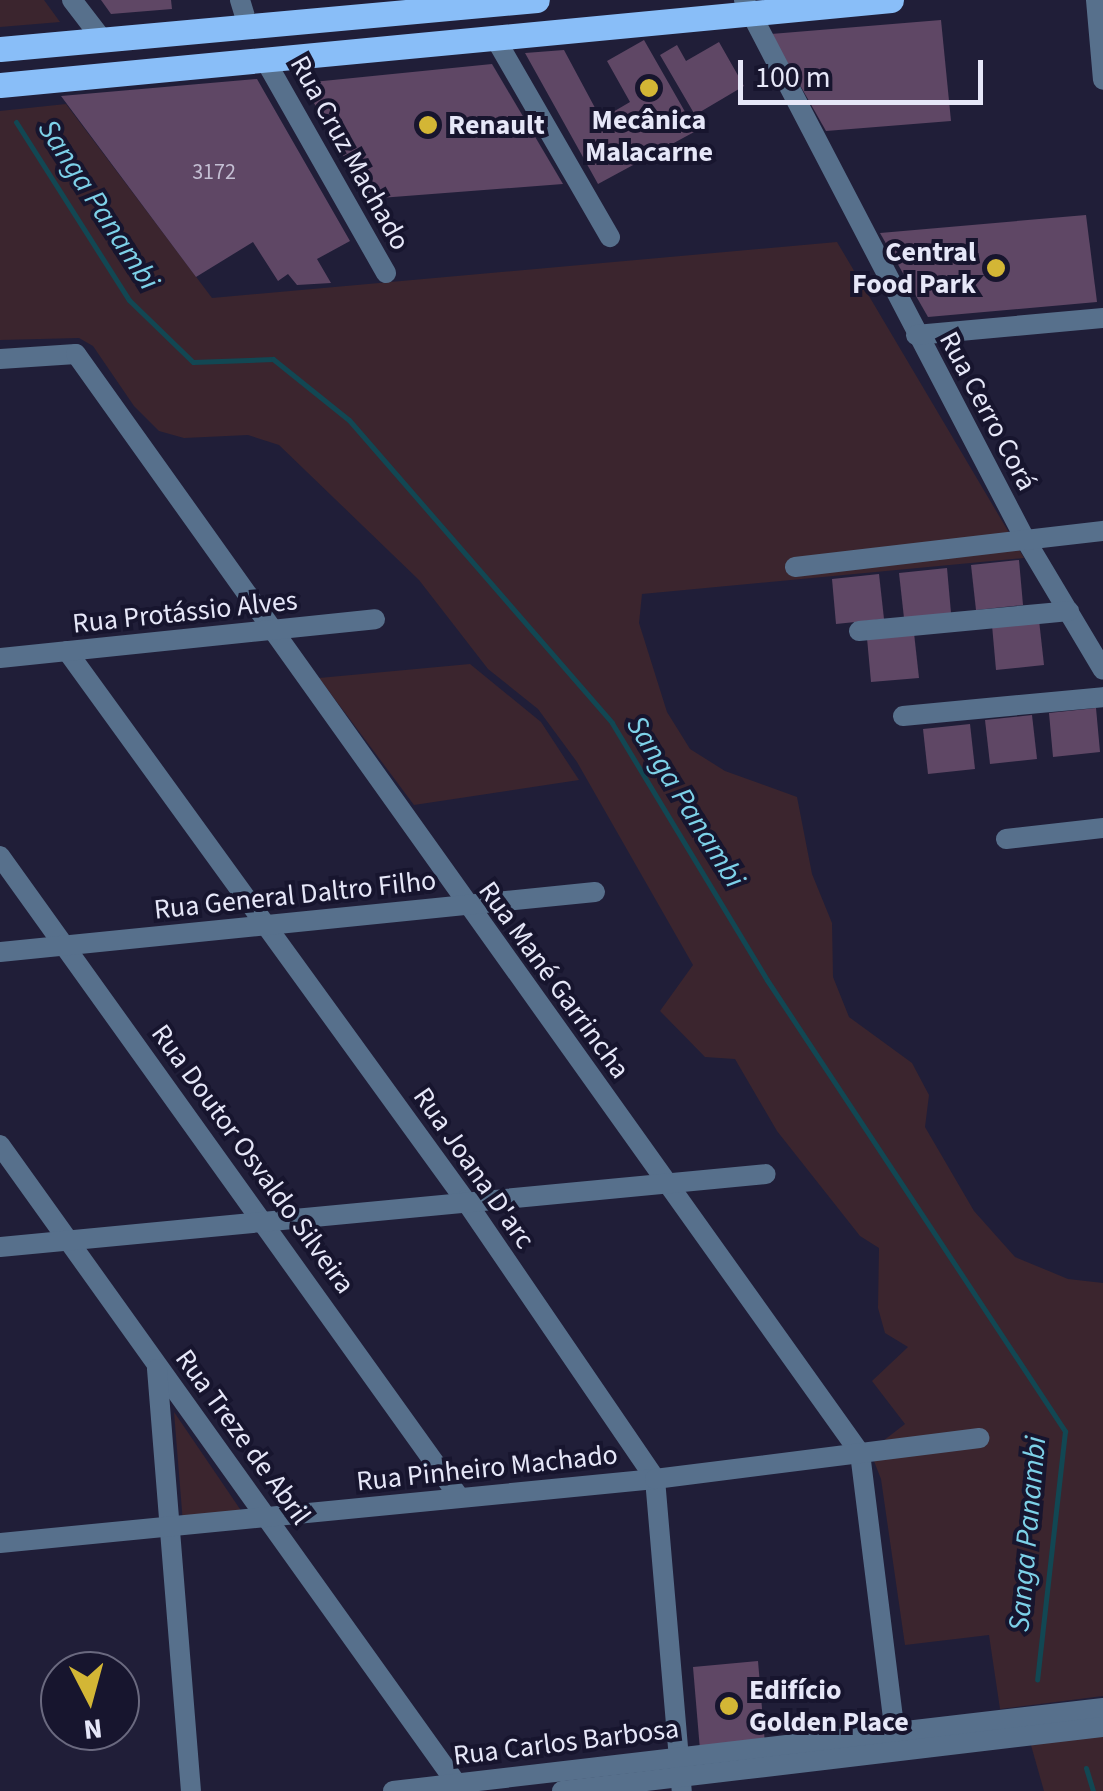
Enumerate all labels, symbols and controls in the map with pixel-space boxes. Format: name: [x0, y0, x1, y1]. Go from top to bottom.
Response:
scale bar: [743, 40, 988, 102]
street label: Rua Cruz Machado: [283, 50, 417, 256]
text: 100 m: [755, 56, 831, 99]
marker: Mecânica Malacarne: [638, 77, 660, 99]
place label: Mecânica Malacarne: [585, 103, 713, 169]
place label: Renault: [448, 108, 545, 142]
water label: Sanga Panambi: [30, 113, 166, 297]
marker: Renault: [417, 114, 439, 136]
house number: 3172: [192, 160, 236, 186]
place label: Central Food Park: [852, 235, 976, 301]
marker: Central Food Park: [985, 257, 1007, 279]
street label: Rua Cerro Corá: [932, 326, 1044, 496]
street label: Rua Protássio Alves: [71, 583, 299, 641]
water label: Sanga Panambi: [618, 709, 752, 895]
street label: Rua General Daltro Filho: [152, 863, 438, 927]
street label: Rua Mané Garrincha: [471, 875, 637, 1085]
street label: Rua Doutor Osvaldo Silveira: [144, 1018, 362, 1300]
street label: Rua Joana D'arc: [406, 1081, 542, 1255]
street label: Rua Treze de Abril: [168, 1343, 318, 1531]
water label: Sanga Panambi: [1002, 1435, 1054, 1633]
street label: Rua Pinheiro Machado: [355, 1438, 619, 1498]
north arrow: [40, 1651, 140, 1751]
place label: Edifício Golden Place: [749, 1673, 909, 1739]
marker: Edifício Golden Place: [718, 1695, 740, 1717]
text: N: [82, 1708, 104, 1750]
street label: Rua Carlos Barbosa: [451, 1711, 681, 1773]

